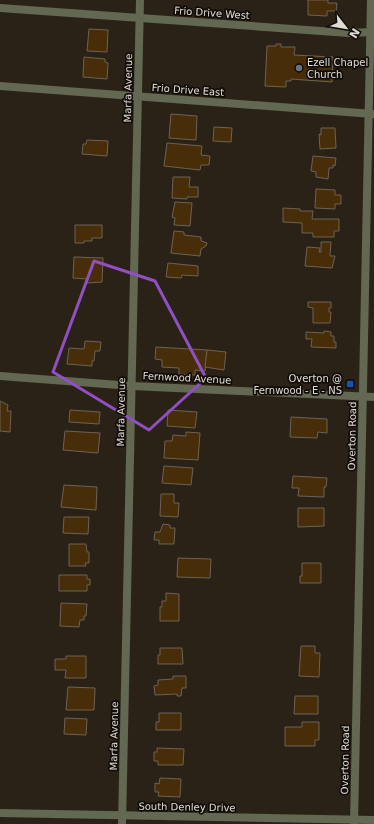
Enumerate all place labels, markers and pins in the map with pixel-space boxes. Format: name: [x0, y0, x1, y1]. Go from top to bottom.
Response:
place label: Ezell Chapel Church: [307, 57, 368, 80]
marker: Ezell Chapel Church: [294, 63, 304, 73]
place label: Overton @ Fernwood - E - NS: [254, 373, 342, 396]
marker: Overton @ Fernwood - E - NS: [345, 379, 355, 389]

